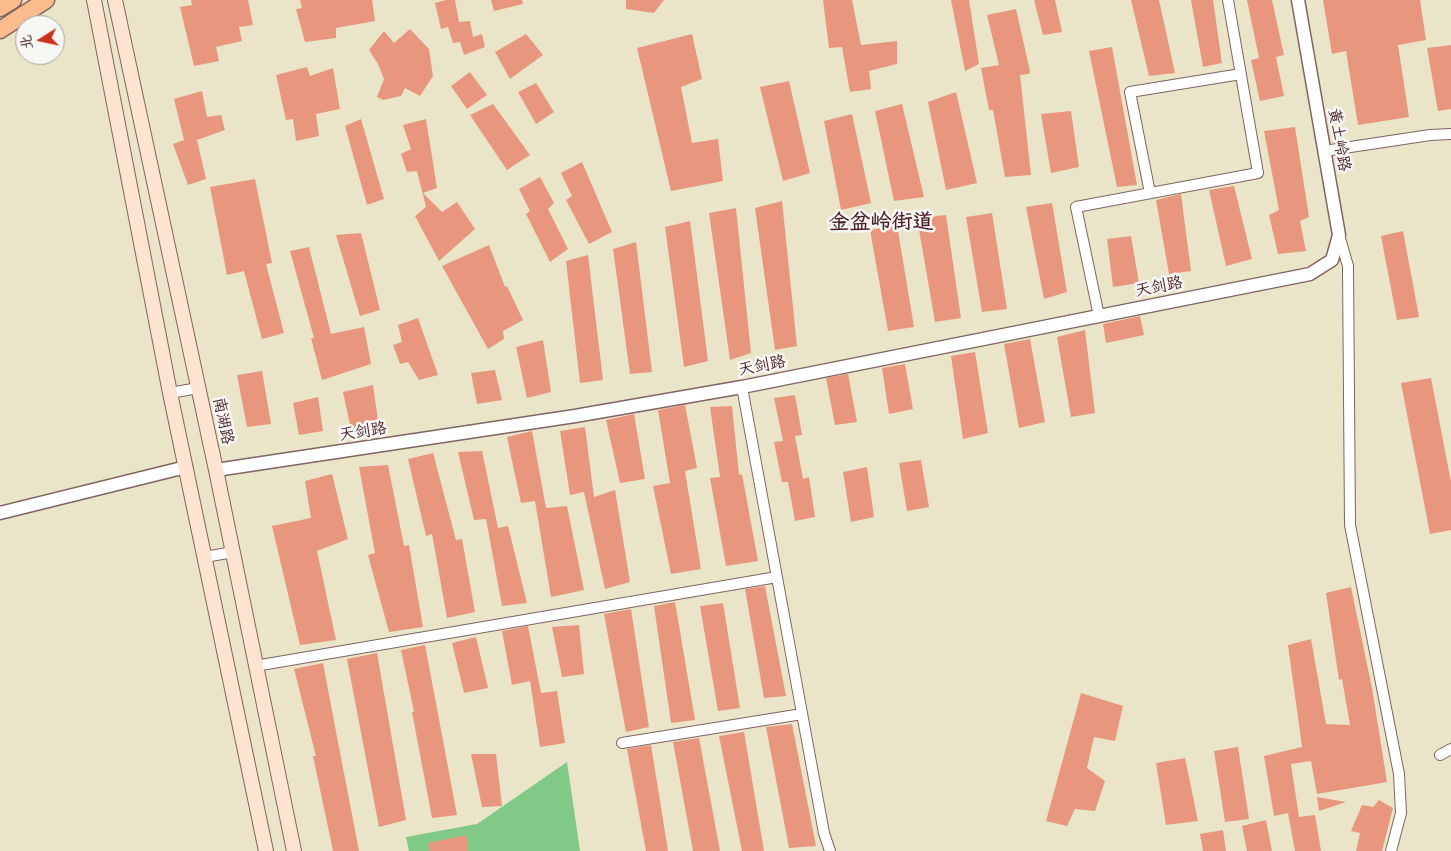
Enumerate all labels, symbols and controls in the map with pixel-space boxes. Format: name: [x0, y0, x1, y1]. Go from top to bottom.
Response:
north arrow: [15, 15, 65, 65]
text: 北: [14, 34, 37, 51]
street label: 黄土岭路: [1324, 107, 1354, 173]
district label: 金盆岭街道: [829, 209, 933, 235]
street label: 天剑路: [1134, 273, 1184, 301]
street label: 天剑路: [737, 352, 787, 380]
street label: 南湖路: [209, 396, 237, 446]
street label: 天剑路: [338, 419, 388, 445]

